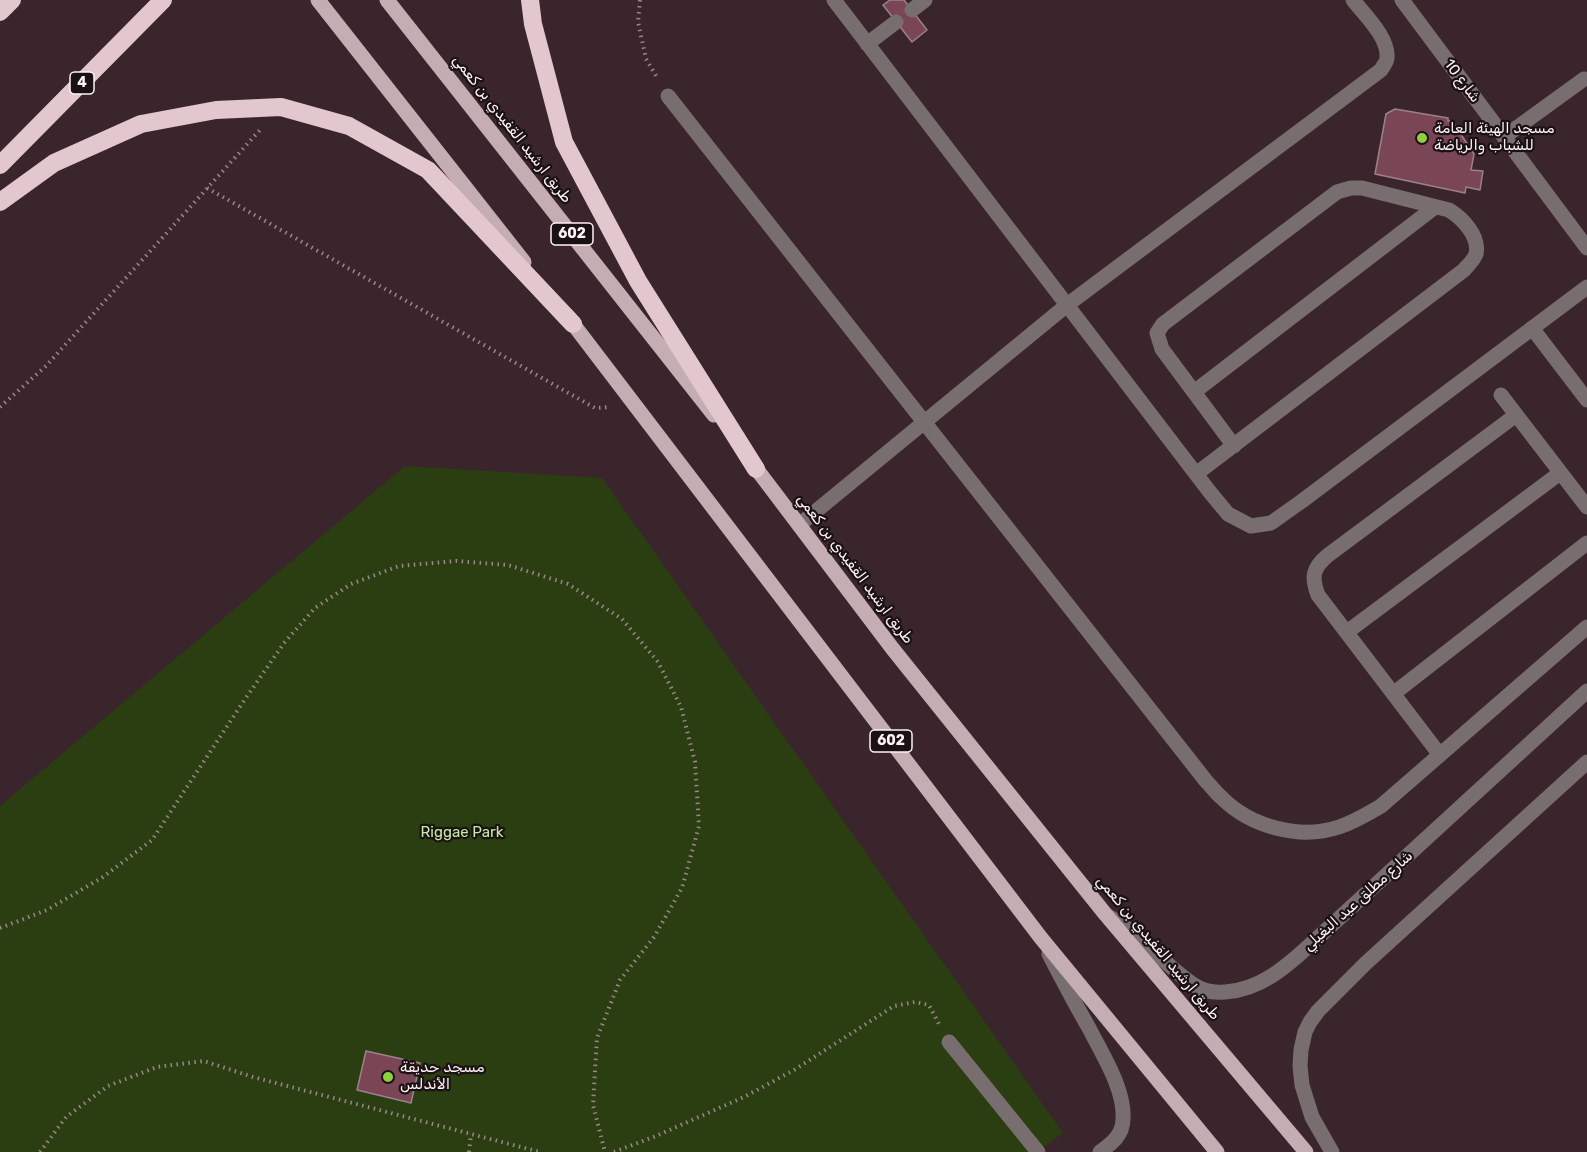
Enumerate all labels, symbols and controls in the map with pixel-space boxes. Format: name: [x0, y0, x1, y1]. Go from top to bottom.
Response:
street label: طريق ارشيد القفيدي بن كعمي: [449, 51, 575, 207]
street label: شارع 10: [1440, 56, 1484, 106]
road number: 4: [70, 72, 94, 94]
place label: مسجد الهيئة العامة للشباب والرياضة: [1434, 120, 1555, 155]
marker: مسجد الهيئة العامة للشباب والرياضة: [1415, 131, 1429, 145]
road number: 602: [551, 223, 593, 245]
street label: طريق ارشيد القفيدي بن كعمي: [793, 490, 917, 648]
road number: 602: [870, 730, 912, 752]
park label: Riggae Park: [421, 824, 503, 842]
street label: شارع مطلق عيد البغيلي: [1299, 847, 1417, 955]
street label: طريق ارشيد القفيدي بن كعمي: [1092, 872, 1224, 1024]
place label: مسجد حديقة الأندلس: [400, 1059, 485, 1094]
marker: مسجد حديقة الأندلس: [381, 1070, 395, 1084]

